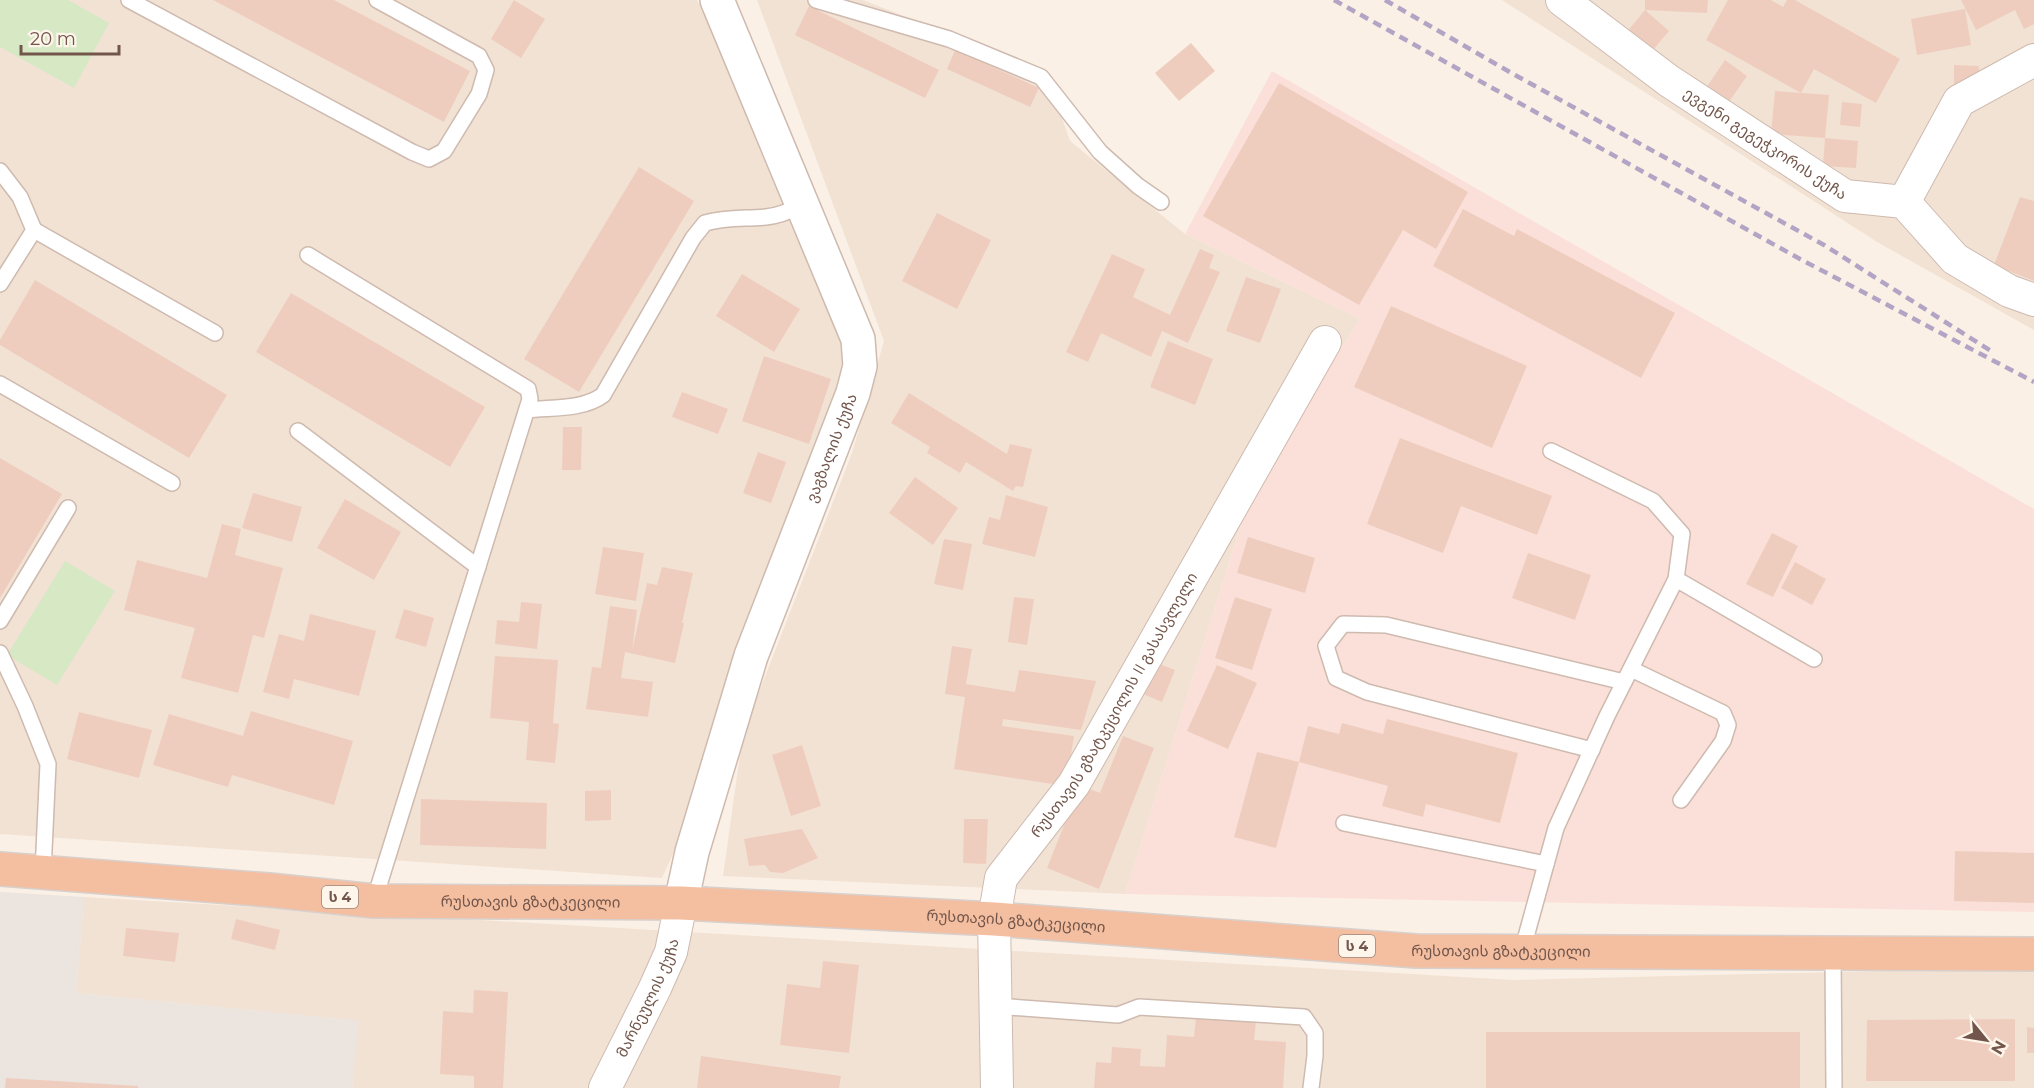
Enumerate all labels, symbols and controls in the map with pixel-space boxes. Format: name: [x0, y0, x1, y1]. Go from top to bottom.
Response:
scale bar: [21, 18, 118, 56]
text: 20 m: [30, 28, 76, 50]
street label: ევგენი გეგეჭკორის ქუჩა: [1680, 83, 1851, 204]
street label: ვაგზალის ქუჩა: [802, 391, 861, 505]
street label: რუსთავის გზატკეცილის II გასასვლელი: [1026, 569, 1201, 841]
road number: ს 4: [322, 886, 358, 908]
street label: რუსთავის გზატკეცილი: [441, 891, 620, 912]
street label: რუსთავის გზატკეცილი: [926, 906, 1106, 936]
road number: ს 4: [1339, 935, 1375, 957]
street label: მარნეულის ქუჩა: [612, 937, 683, 1060]
street label: რუსთავის გზატკეცილი: [1411, 941, 1591, 961]
north arrow: [1956, 1010, 2016, 1070]
text: N: [1987, 1037, 2010, 1058]

